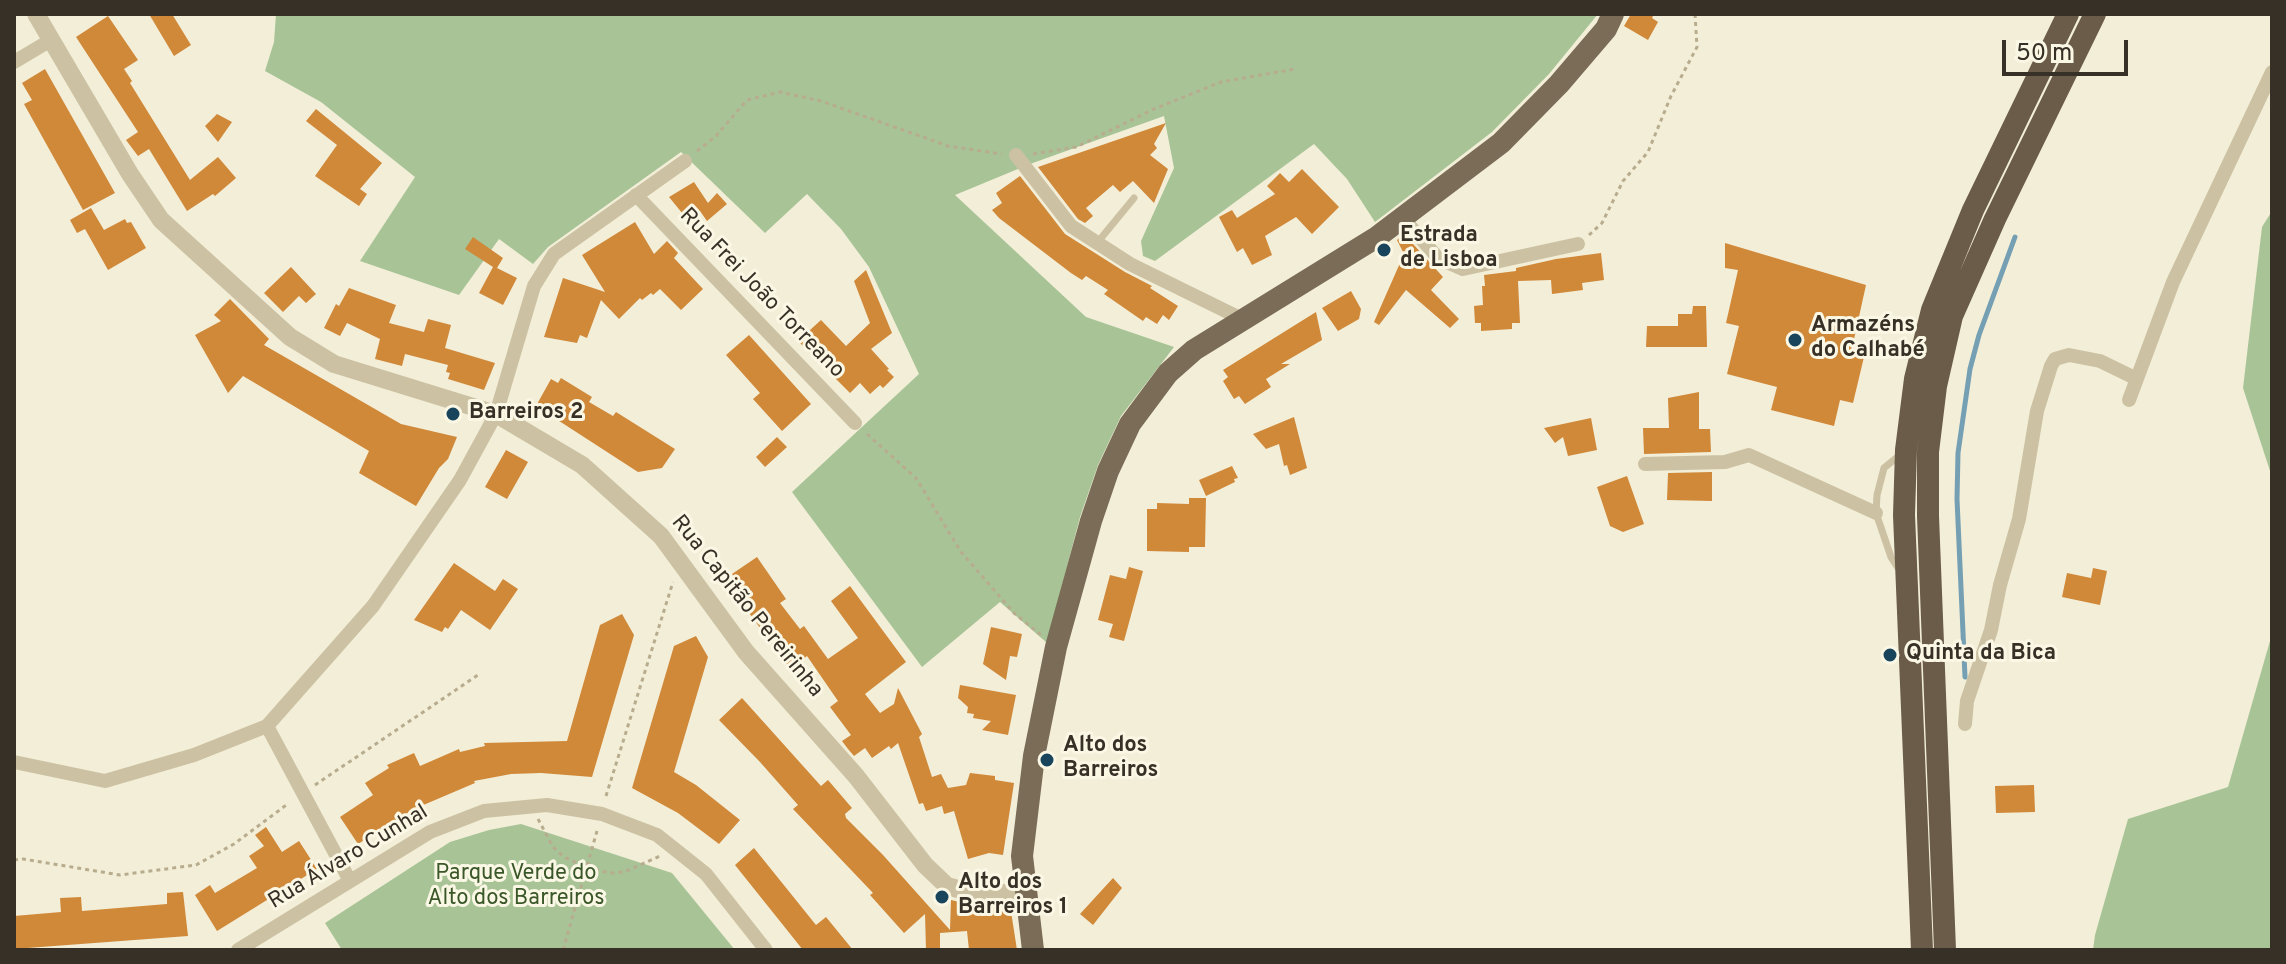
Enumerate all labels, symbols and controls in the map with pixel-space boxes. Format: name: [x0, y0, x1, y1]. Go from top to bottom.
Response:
scale bar: [2006, 24, 2132, 74]
text: 50 m: [2016, 39, 2072, 69]
street label: Rua Frei João Torreano: [673, 203, 849, 385]
place label: Estrada de Lisboa: [1400, 224, 1498, 276]
marker: Estrada de Lisboa: [1375, 241, 1393, 259]
place label: Armazéns do Calhabé: [1811, 314, 1925, 366]
marker: Armazéns do Calhabé: [1786, 331, 1804, 349]
place label: Barreiros 2: [469, 401, 583, 427]
marker: Barreiros 2: [444, 405, 462, 423]
street label: Rua Capitão Pereirinha: [664, 511, 828, 703]
place label: Quinta da Bica: [1906, 642, 2056, 668]
marker: Quinta da Bica: [1881, 646, 1899, 664]
place label: Alto dos Barreiros: [1063, 734, 1158, 786]
marker: Alto dos Barreiros: [1038, 751, 1056, 769]
street label: Rua Álvaro Cunhal: [264, 800, 434, 916]
park label: Parque Verde do Alto dos Barreiros: [428, 862, 604, 914]
place label: Alto dos Barreiros 1: [958, 871, 1068, 922]
marker: Alto dos Barreiros 1: [933, 888, 951, 906]

